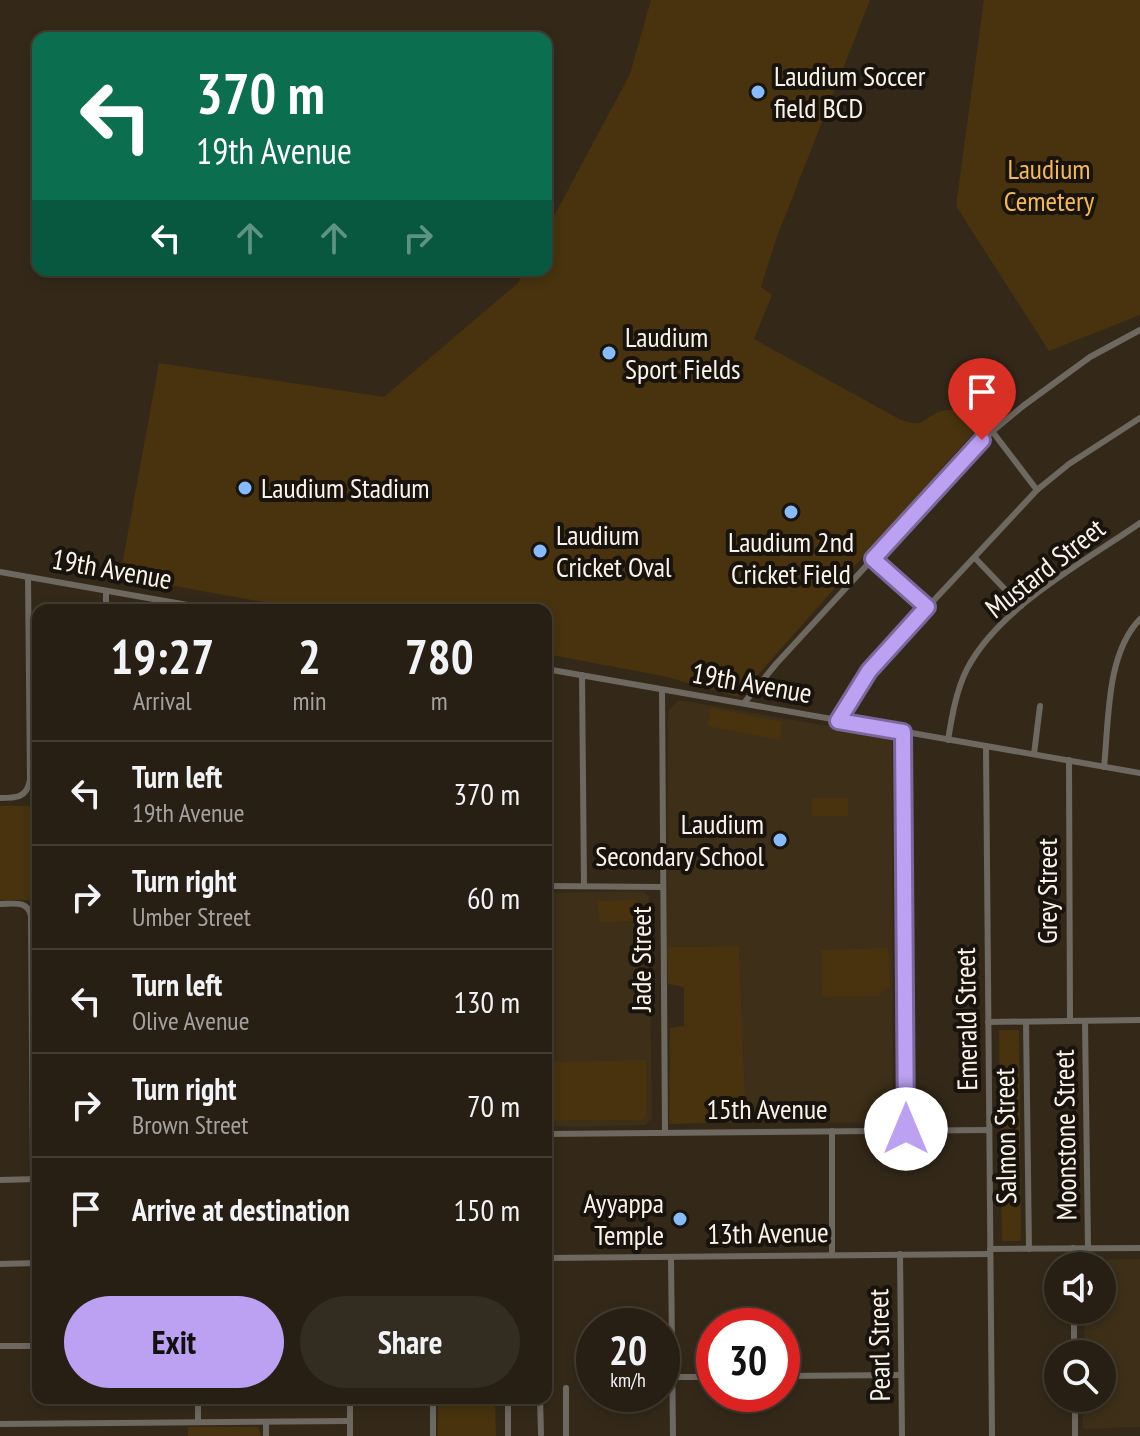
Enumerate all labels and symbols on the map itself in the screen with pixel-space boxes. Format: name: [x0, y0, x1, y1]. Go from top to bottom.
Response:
place label: Laudium Soccer field BCD: [774, 57, 926, 126]
marker: Laudium Soccer field BCD: [749, 83, 767, 101]
park label: Laudium Cemetery: [1004, 150, 1095, 219]
place label: Laudium Sport Fields: [625, 318, 741, 387]
marker: Laudium Sport Fields: [600, 344, 618, 362]
pin: [948, 358, 1016, 440]
place label: Laudium Stadium: [261, 469, 430, 506]
marker: Laudium Stadium: [236, 479, 254, 497]
marker: Laudium 2nd Cricket Field: [782, 503, 800, 521]
street label: Mustard Street: [977, 509, 1112, 626]
place label: Laudium Cricket Oval: [556, 516, 672, 585]
place label: Laudium 2nd Cricket Field: [728, 523, 854, 592]
street label: 19th Avenue: [49, 540, 175, 597]
marker: Laudium Cricket Oval: [531, 542, 549, 560]
street label: 19th Avenue: [689, 654, 815, 711]
place label: Laudium Secondary School: [595, 805, 764, 874]
marker: Laudium Secondary School: [771, 831, 789, 849]
street label: Grey Street: [1028, 838, 1065, 944]
street label: Jade Street: [622, 906, 659, 1013]
street label: Emerald Street: [946, 947, 985, 1091]
street label: Moonstone Street: [1045, 1049, 1084, 1221]
street label: Salmon Street: [985, 1067, 1024, 1204]
position arrow: [864, 1087, 948, 1171]
street label: 15th Avenue: [706, 1090, 828, 1127]
place label: Ayyappa Temple: [583, 1184, 664, 1253]
marker: Ayyappa Temple: [671, 1210, 689, 1228]
street label: 13th Avenue: [707, 1213, 829, 1252]
street label: Pearl Street: [859, 1288, 898, 1402]
speed limit sign: 30: [696, 1308, 800, 1412]

